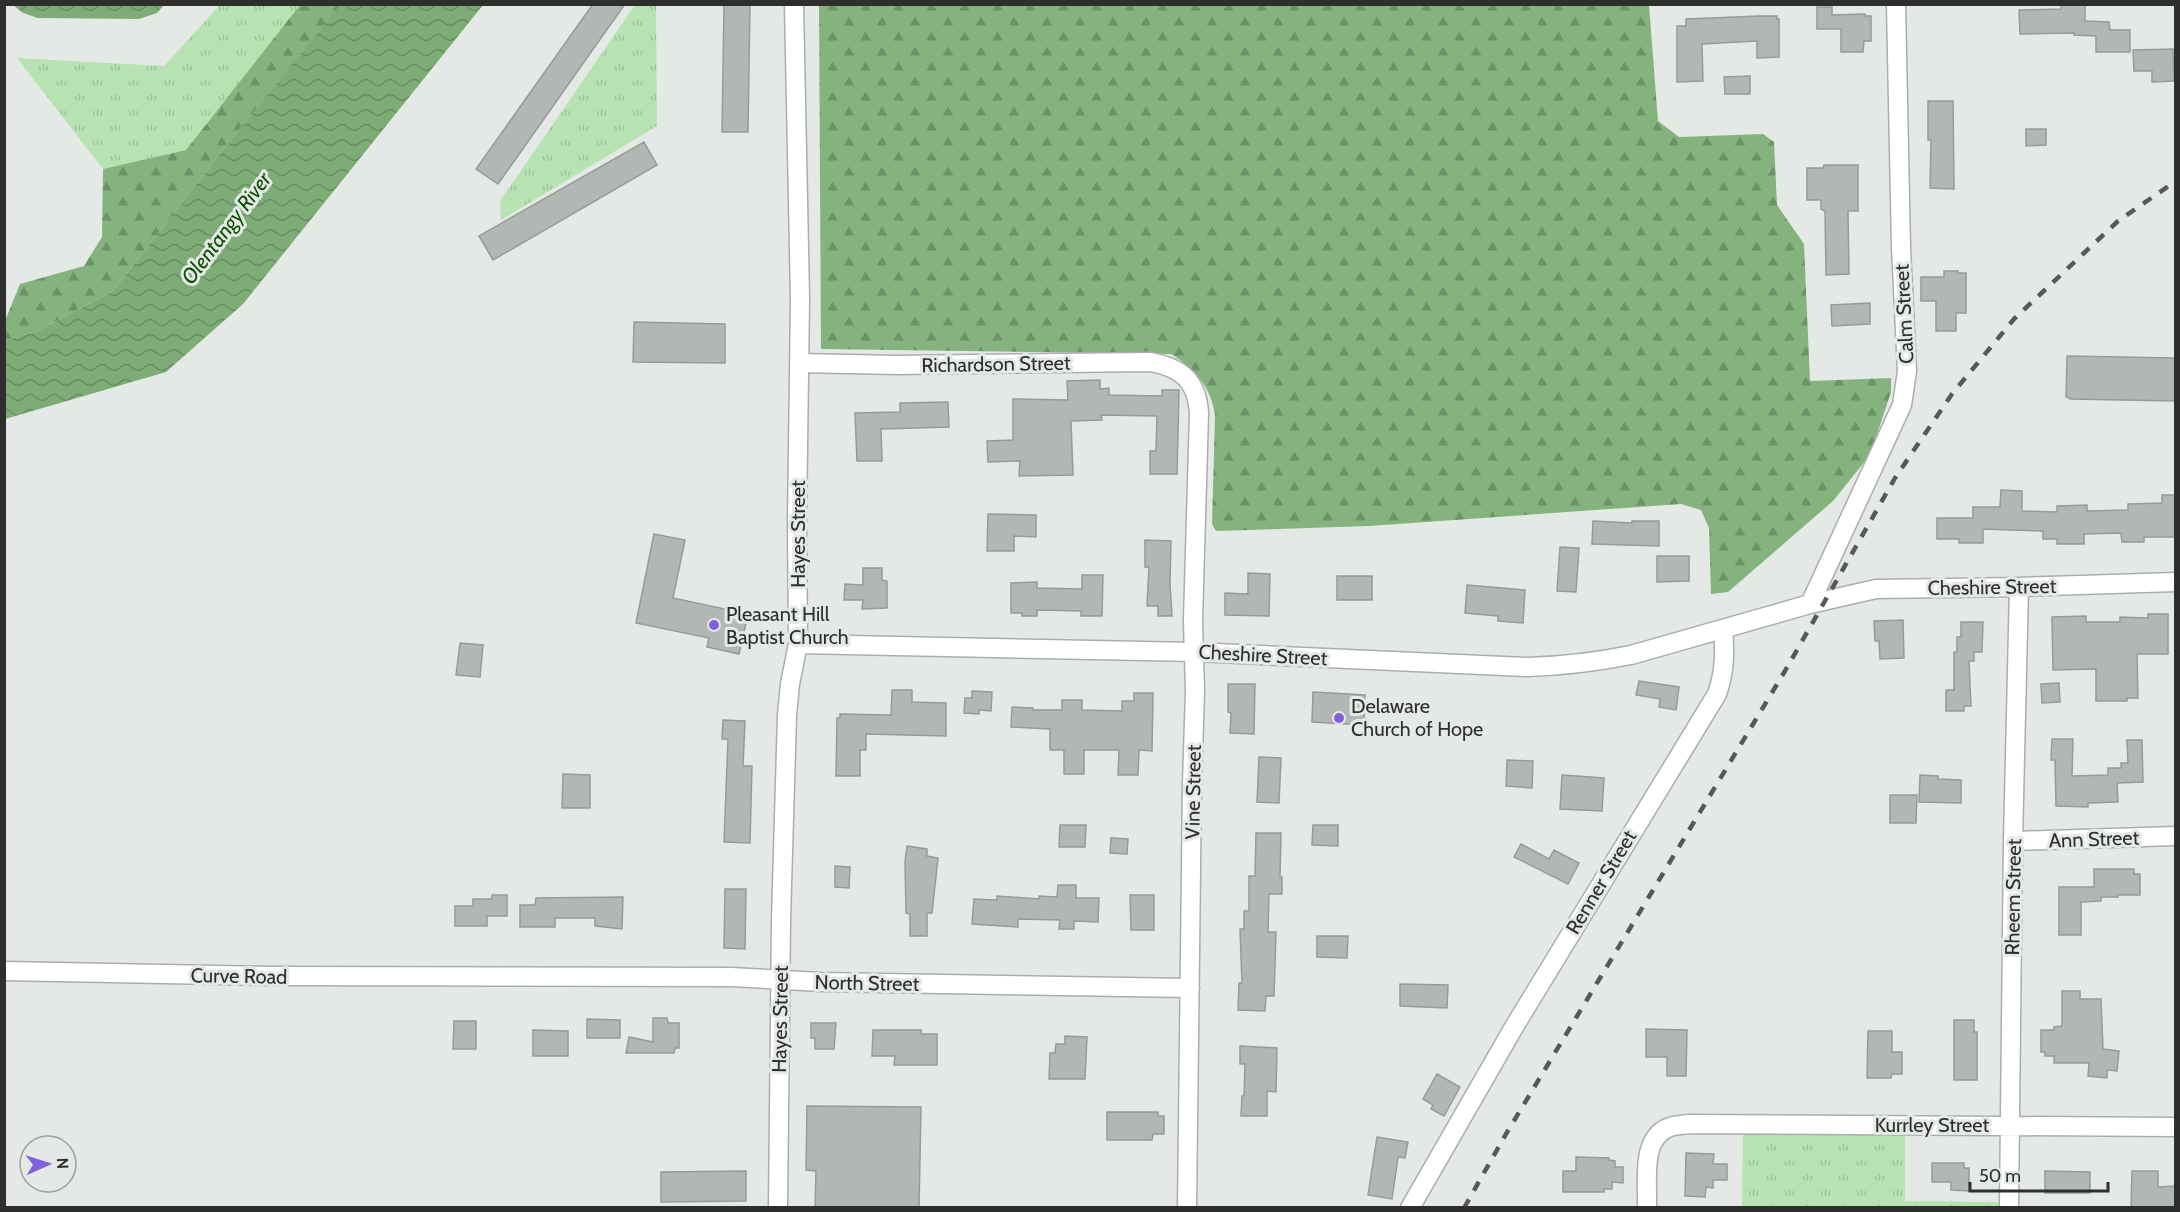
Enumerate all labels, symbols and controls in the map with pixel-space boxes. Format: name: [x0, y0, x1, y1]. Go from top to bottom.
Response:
water label: Olentangy River: [176, 166, 277, 289]
street label: Calm Street: [1889, 263, 1919, 365]
street label: Richardson Street: [921, 351, 1071, 377]
street label: Hayes Street: [786, 480, 810, 588]
street label: Cheshire Street: [1927, 574, 2057, 600]
place label: Pleasant Hill Baptist Church: [726, 602, 849, 649]
marker: Pleasant Hill Baptist Church: [707, 618, 721, 632]
street label: Cheshire Street: [1198, 640, 1328, 670]
place label: Delaware Church of Hope: [1351, 694, 1483, 741]
marker: Delaware Church of Hope: [1332, 711, 1346, 725]
street label: Vine Street: [1180, 744, 1206, 840]
street label: Ann Street: [2048, 825, 2140, 853]
street label: Renner Street: [1561, 826, 1641, 938]
street label: Rheem Street: [2000, 838, 2026, 956]
street label: Curve Road: [190, 963, 288, 989]
street label: Hayes Street: [767, 965, 793, 1073]
street label: North Street: [814, 970, 920, 996]
street label: Kurrley Street: [1875, 1113, 1990, 1137]
north arrow: [18, 1134, 78, 1194]
scale bar: [1970, 1155, 2108, 1193]
text: N: [53, 1157, 72, 1169]
text: 50 m: [1979, 1165, 2021, 1187]

